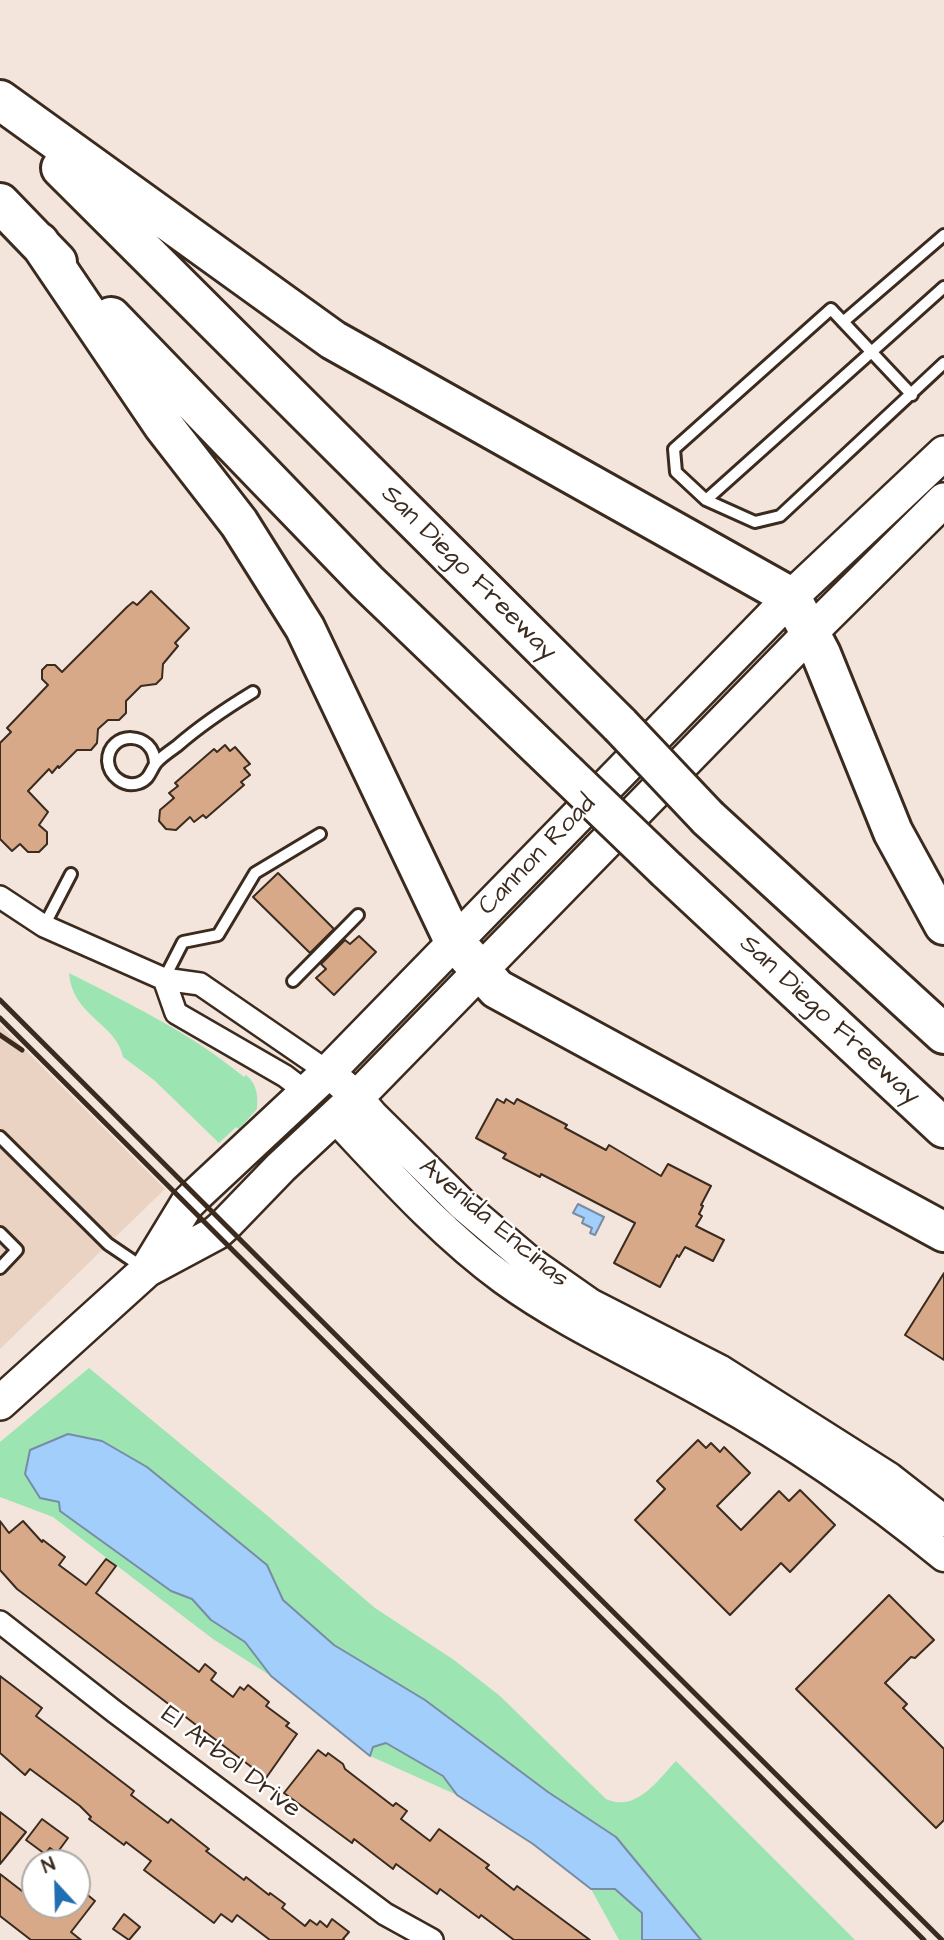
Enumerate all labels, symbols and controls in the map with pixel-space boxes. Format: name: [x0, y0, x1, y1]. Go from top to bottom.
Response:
street label: San Diego Freeway: [374, 480, 562, 668]
street label: Cannon Road: [473, 789, 603, 923]
street label: San Diego Freeway: [732, 929, 926, 1113]
street label: Avenida Encinas: [412, 1152, 574, 1296]
street label: El Arbol Drive: [154, 1700, 306, 1826]
north arrow: [21, 1849, 91, 1919]
text: N: [38, 1851, 59, 1881]

